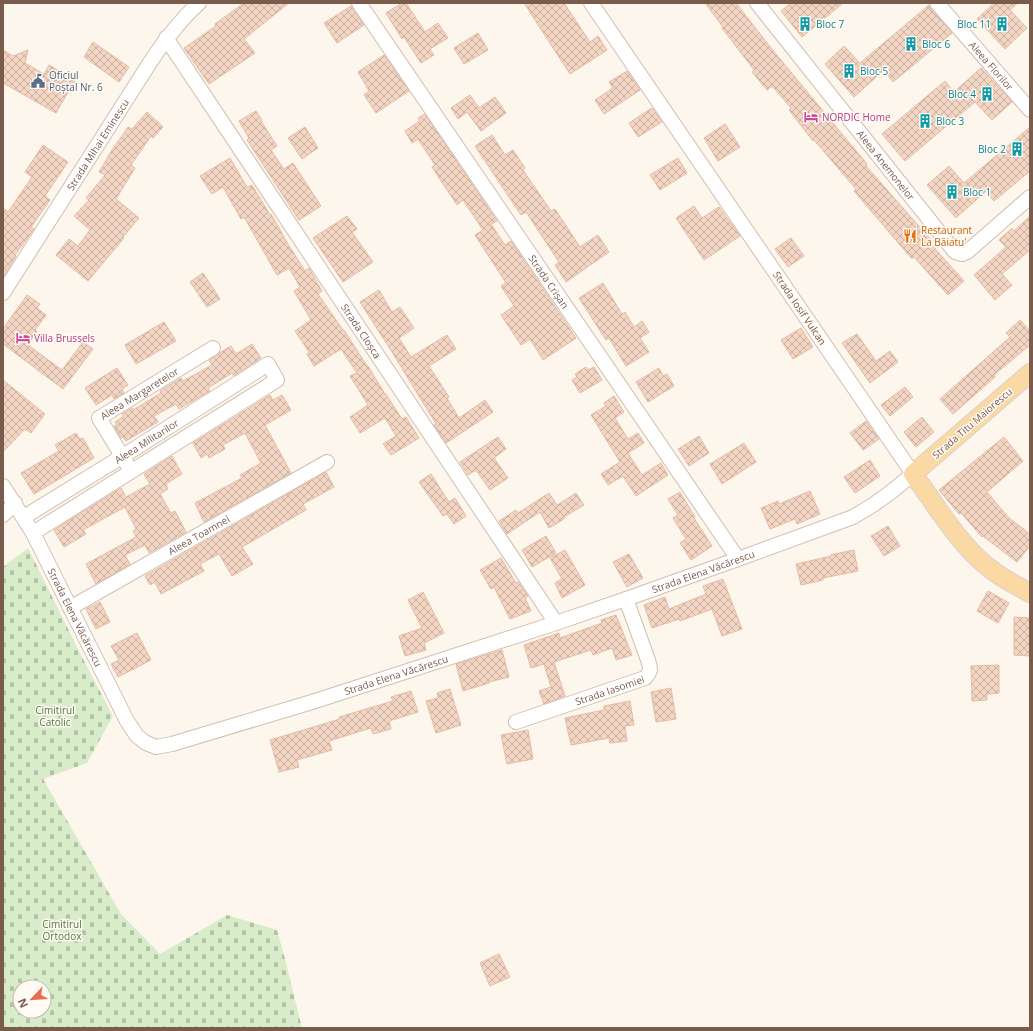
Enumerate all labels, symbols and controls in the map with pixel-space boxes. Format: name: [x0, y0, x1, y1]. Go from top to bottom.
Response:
building icon: Bloc 7: [797, 16, 813, 32]
building icon: Bloc 11: [994, 16, 1010, 32]
place label: Bloc 7: [816, 17, 844, 31]
place label: Bloc 11: [957, 17, 991, 31]
building icon: Bloc 6: [903, 36, 919, 52]
place label: Bloc 6: [922, 37, 950, 51]
street label: Aleea Florilor: [966, 38, 1017, 93]
building icon: Bloc 5: [841, 63, 857, 79]
place label: Bloc 5: [860, 64, 888, 78]
place label: Oficiul Poștal Nr. 6: [49, 68, 103, 94]
public building icon: Oficiul Poștal Nr. 6: [30, 73, 46, 89]
building icon: Bloc 4: [979, 86, 995, 102]
place label: Bloc 4: [948, 87, 976, 101]
street label: Strada Mihai Eminescu: [63, 96, 132, 193]
hotel icon: NORDIC Home: [803, 109, 819, 125]
place label: NORDIC Home: [822, 110, 891, 124]
building icon: Bloc 3: [917, 113, 933, 129]
place label: Bloc 3: [936, 114, 964, 128]
street label: Aleea Anemonelor: [854, 127, 918, 203]
building icon: Bloc 2: [1009, 141, 1025, 157]
place label: Bloc 2: [978, 142, 1006, 156]
building icon: Bloc 1: [944, 184, 960, 200]
place label: Bloc 1: [963, 185, 991, 199]
place label: Restaurant La Băiatu': [921, 223, 973, 249]
restaurant icon: Restaurant La Băiatu': [902, 228, 918, 244]
street label: Strada Crișan: [525, 252, 572, 311]
street label: Strada Iosif Vulcan: [770, 268, 830, 348]
street label: Strada Cloșca: [338, 301, 385, 361]
hotel icon: Villa Brussels: [15, 330, 31, 346]
place label: Villa Brussels: [34, 331, 95, 345]
street label: Aleea Margaretelor: [97, 364, 181, 423]
street label: Strada Titu Maiorescu: [929, 384, 1015, 462]
street label: Aleea Militarilor: [112, 416, 181, 467]
street label: Aleea Toamnei: [165, 512, 232, 558]
street label: Strada Elena Văcărescu: [650, 547, 757, 596]
street label: Strada Elena Văcărescu: [45, 566, 106, 669]
street label: Strada Elena Văcărescu: [342, 651, 450, 698]
street label: Strada Iasomiei: [573, 672, 646, 708]
park label: Cimitirul Catolic: [35, 703, 75, 729]
park label: Cimitirul Ortodox: [42, 917, 82, 943]
north arrow: [12, 979, 52, 1019]
text: N: [14, 996, 31, 1011]

